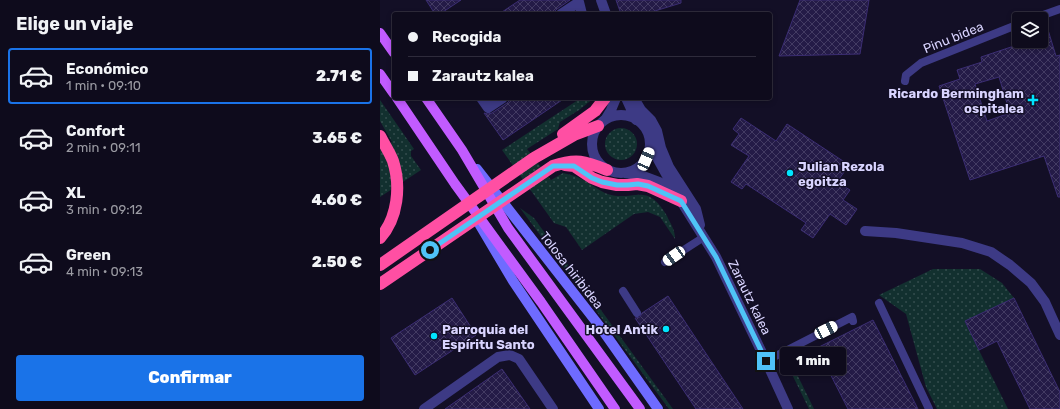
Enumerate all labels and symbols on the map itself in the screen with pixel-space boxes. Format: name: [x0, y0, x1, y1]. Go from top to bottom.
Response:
street label: Pinu bidea: [921, 19, 985, 56]
place label: Ricardo Bermingham ospitalea: [888, 86, 1024, 116]
marker: Ricardo Bermingham ospitalea: [1027, 94, 1039, 106]
car: [636, 146, 656, 172]
place label: Julian Rezola egoitza: [798, 159, 884, 189]
marker: Julian Rezola egoitza: [785, 168, 795, 178]
street label: Tolosa hiribidea: [537, 229, 606, 312]
route start: [421, 241, 439, 259]
car: [661, 244, 687, 268]
street label: Zarautz kalea: [725, 257, 774, 337]
car: [813, 319, 839, 341]
place label: Parroquia del Espíritu Santo: [442, 322, 535, 352]
place label: Hotel Antik: [585, 322, 658, 337]
marker: Hotel Antik: [661, 324, 671, 334]
marker: Parroquia del Espíritu Santo: [429, 331, 439, 341]
callout: 1 min: [780, 347, 846, 375]
route end: [757, 352, 775, 370]

